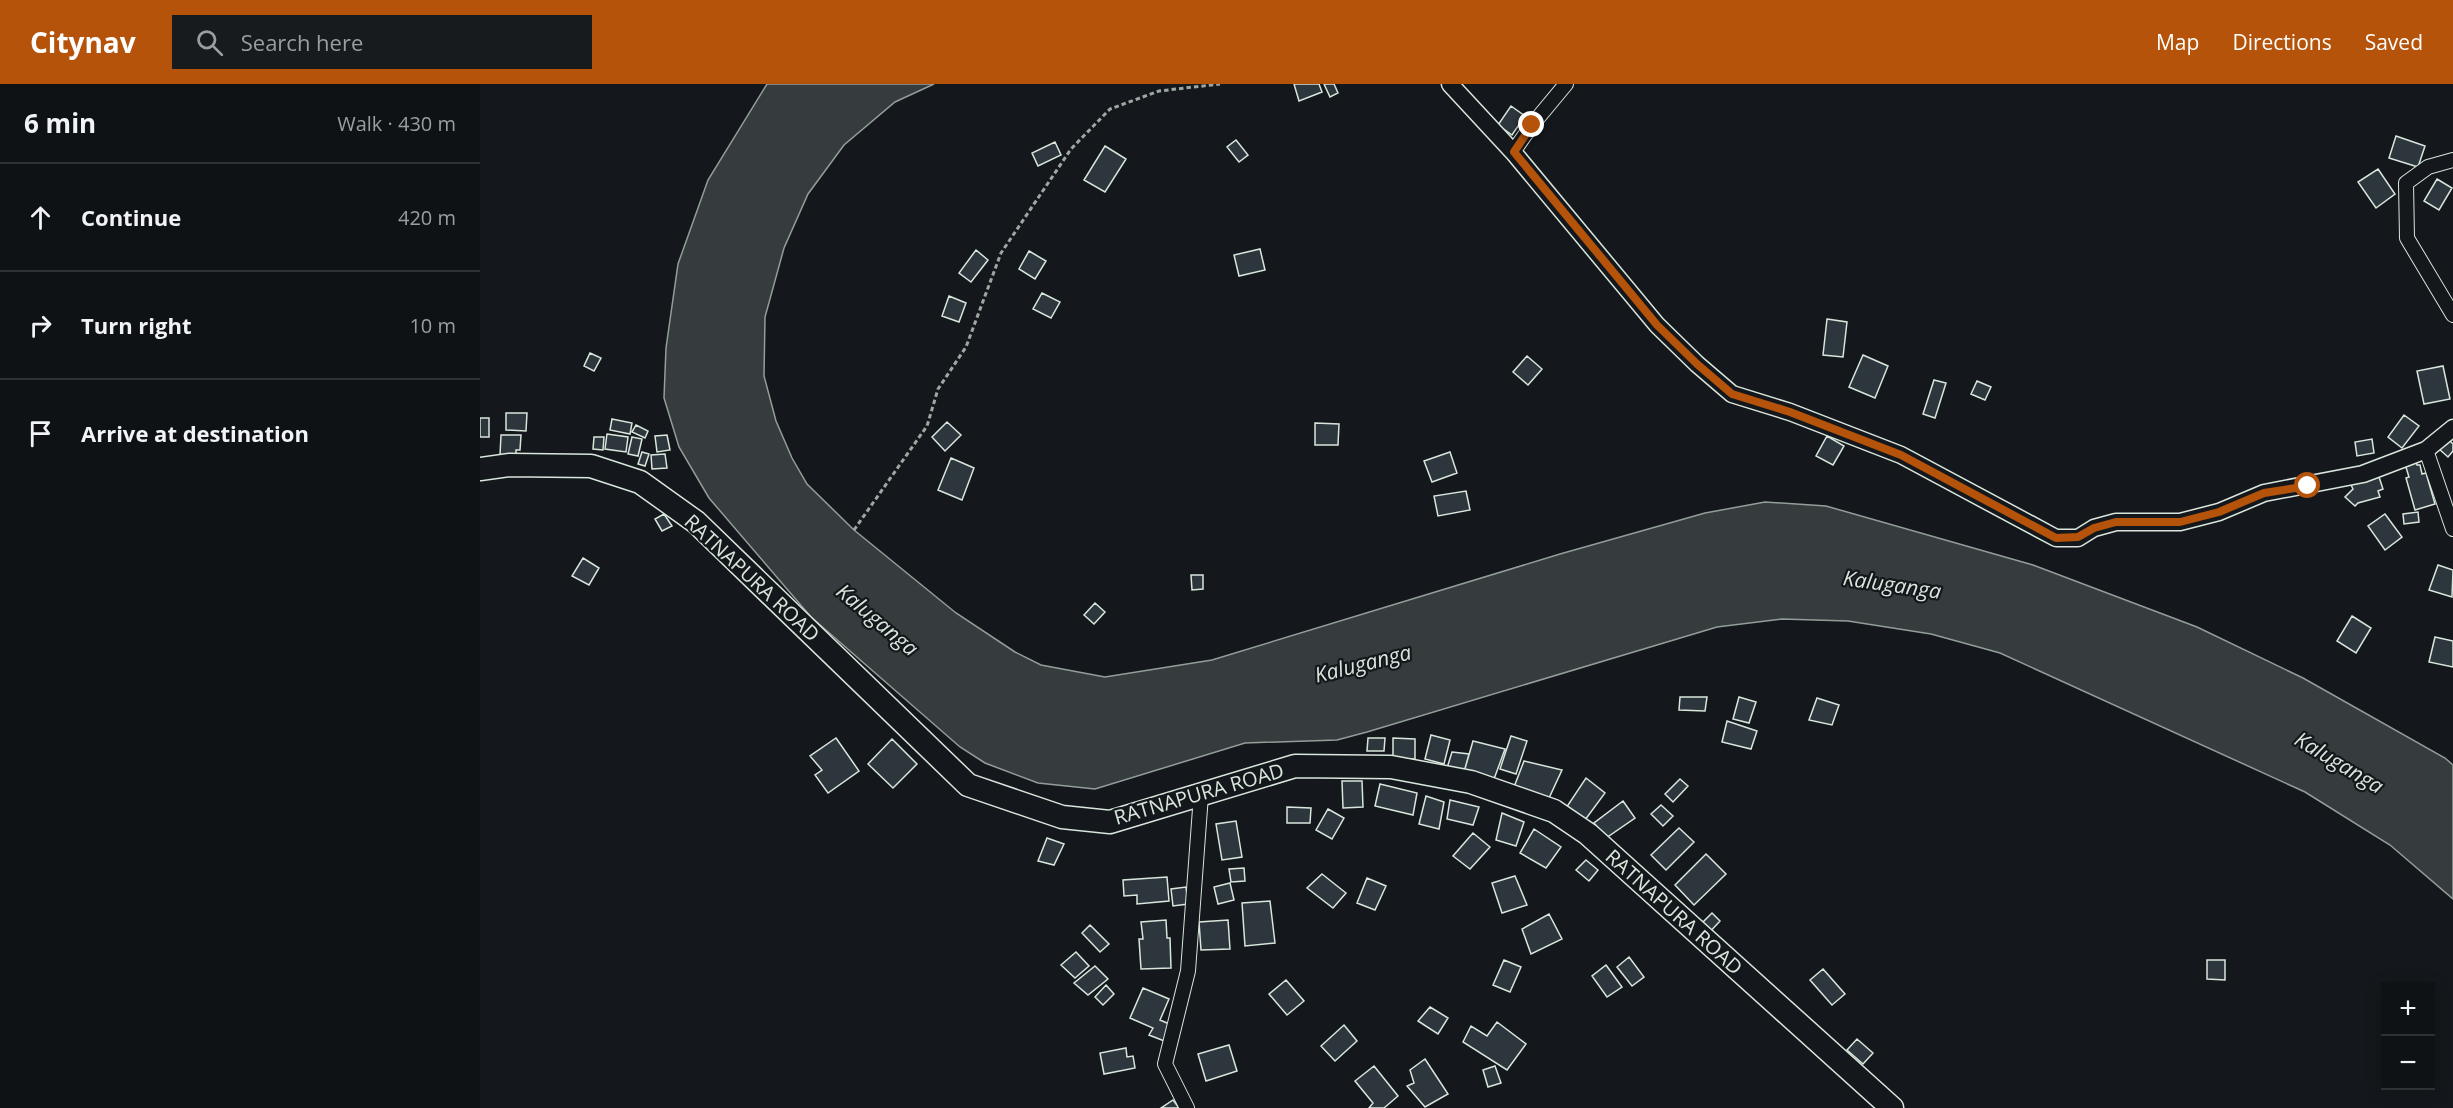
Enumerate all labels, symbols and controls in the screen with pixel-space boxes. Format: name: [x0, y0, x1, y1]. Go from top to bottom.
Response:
search box: [172, 15, 592, 69]
text: Citynav: [30, 23, 136, 61]
icon: search: [193, 26, 226, 59]
text: Search here: [241, 27, 363, 57]
text: Map: [2156, 28, 2199, 56]
text: Directions: [2232, 28, 2332, 56]
text: Saved: [2365, 28, 2423, 56]
text: 6 min: [24, 105, 96, 141]
text: Walk · 430 m: [337, 110, 456, 137]
route end: [1518, 111, 1544, 137]
icon: ahead: [24, 201, 57, 234]
text: Continue: [81, 202, 181, 232]
text: 420 m: [398, 204, 456, 231]
icon: right: [24, 309, 57, 342]
text: Turn right: [81, 310, 192, 340]
text: 10 m: [409, 312, 456, 339]
icon: arrive: [24, 417, 57, 450]
text: Arrive at destination: [81, 418, 309, 448]
route start: [2294, 472, 2320, 498]
street label: RATNAPURA ROAD: [679, 508, 826, 647]
water label: Kaluganga: [1841, 563, 1943, 605]
water label: Kaluganga: [831, 577, 925, 662]
water label: Kaluganga: [1311, 637, 1414, 689]
water label: Kaluganga: [2290, 725, 2389, 800]
street label: RATNAPURA ROAD: [1111, 756, 1287, 831]
street label: RATNAPURA ROAD: [1600, 843, 1749, 980]
map controls: [2381, 982, 2435, 1090]
button: +: [2381, 982, 2435, 1036]
button: −: [2381, 1036, 2435, 1090]

